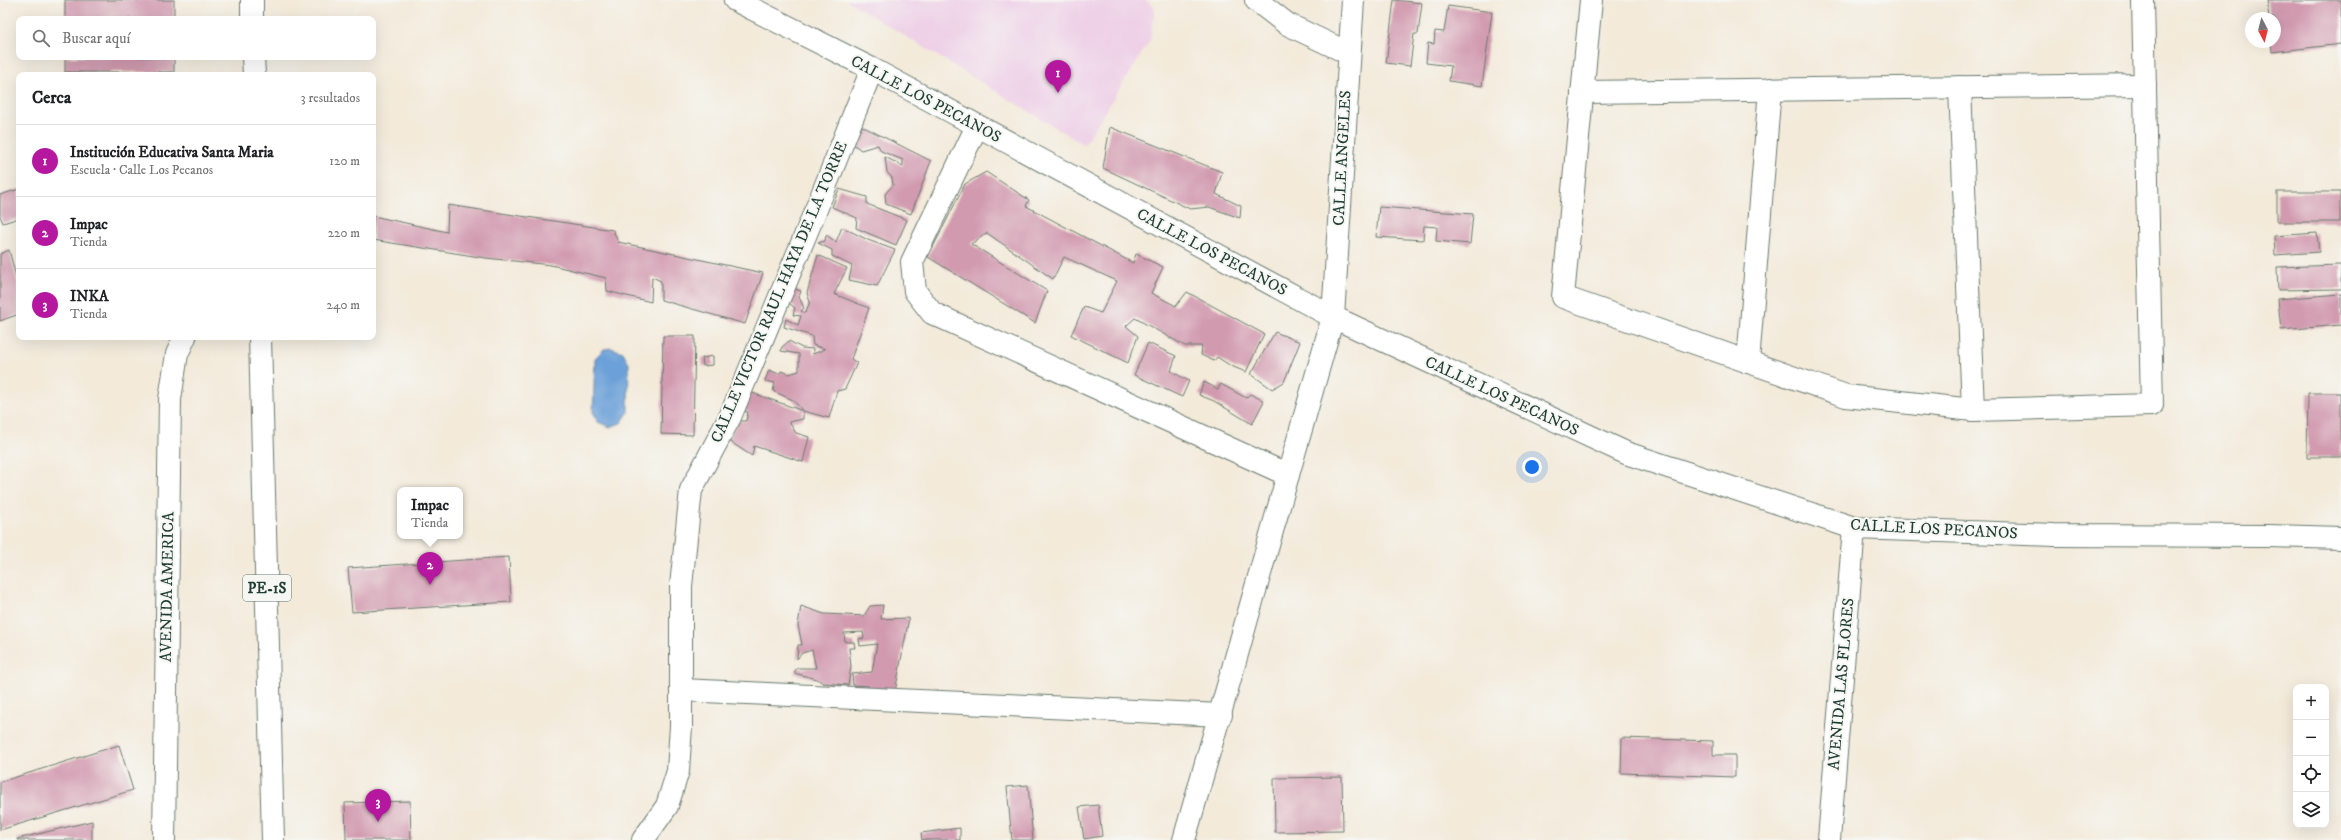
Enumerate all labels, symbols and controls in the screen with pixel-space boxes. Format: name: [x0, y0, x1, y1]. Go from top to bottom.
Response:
north arrow: [2245, 12, 2281, 48]
search box: [16, 16, 376, 60]
icon: search: [30, 27, 52, 49]
text: Buscar aquí: [62, 29, 130, 48]
street label: CALLE LOS PECANOS: [847, 51, 1005, 147]
pin: 1: [1045, 60, 1071, 93]
text: Cerca: [32, 87, 71, 109]
text: 3 resultados: [301, 90, 360, 106]
street label: CALLE ANGELES: [1328, 90, 1356, 226]
street label: CALLE VICTOR RAUL HAYA DE LA TORRE: [706, 138, 852, 446]
text: Institución Educativa Santa Maria: [70, 143, 274, 162]
text: 1: [43, 153, 47, 169]
text: 120 m: [329, 153, 360, 169]
text: Escuela · Calle Los Pecanos: [70, 162, 213, 178]
street label: CALLE LOS PECANOS: [1133, 204, 1291, 300]
text: Impac: [70, 215, 108, 234]
text: 2: [42, 225, 48, 241]
text: 220 m: [328, 225, 360, 241]
text: Tienda: [70, 234, 107, 250]
text: INKA: [70, 287, 109, 306]
text: 3: [43, 297, 47, 313]
text: 240 m: [327, 297, 360, 313]
text: Tienda: [70, 306, 107, 322]
street label: CALLE LOS PECANOS: [1422, 352, 1582, 440]
your location: [1522, 457, 1542, 477]
popup: [397, 487, 463, 539]
text: Impac: [411, 496, 449, 515]
street label: AVENIDA AMERICA: [156, 511, 178, 662]
text: Tienda: [411, 515, 448, 531]
street label: CALLE LOS PECANOS: [1850, 515, 2018, 543]
pin: 2: [417, 552, 443, 585]
road number: PE-1S: [243, 575, 291, 601]
street label: AVENIDA LAS FLORES: [1824, 597, 1858, 771]
map controls: [2293, 684, 2329, 828]
button: +: [2293, 684, 2329, 720]
button: −: [2293, 720, 2329, 756]
button: locate: [2293, 756, 2329, 792]
pin: 3: [365, 789, 391, 822]
button: layers: [2293, 792, 2329, 828]

